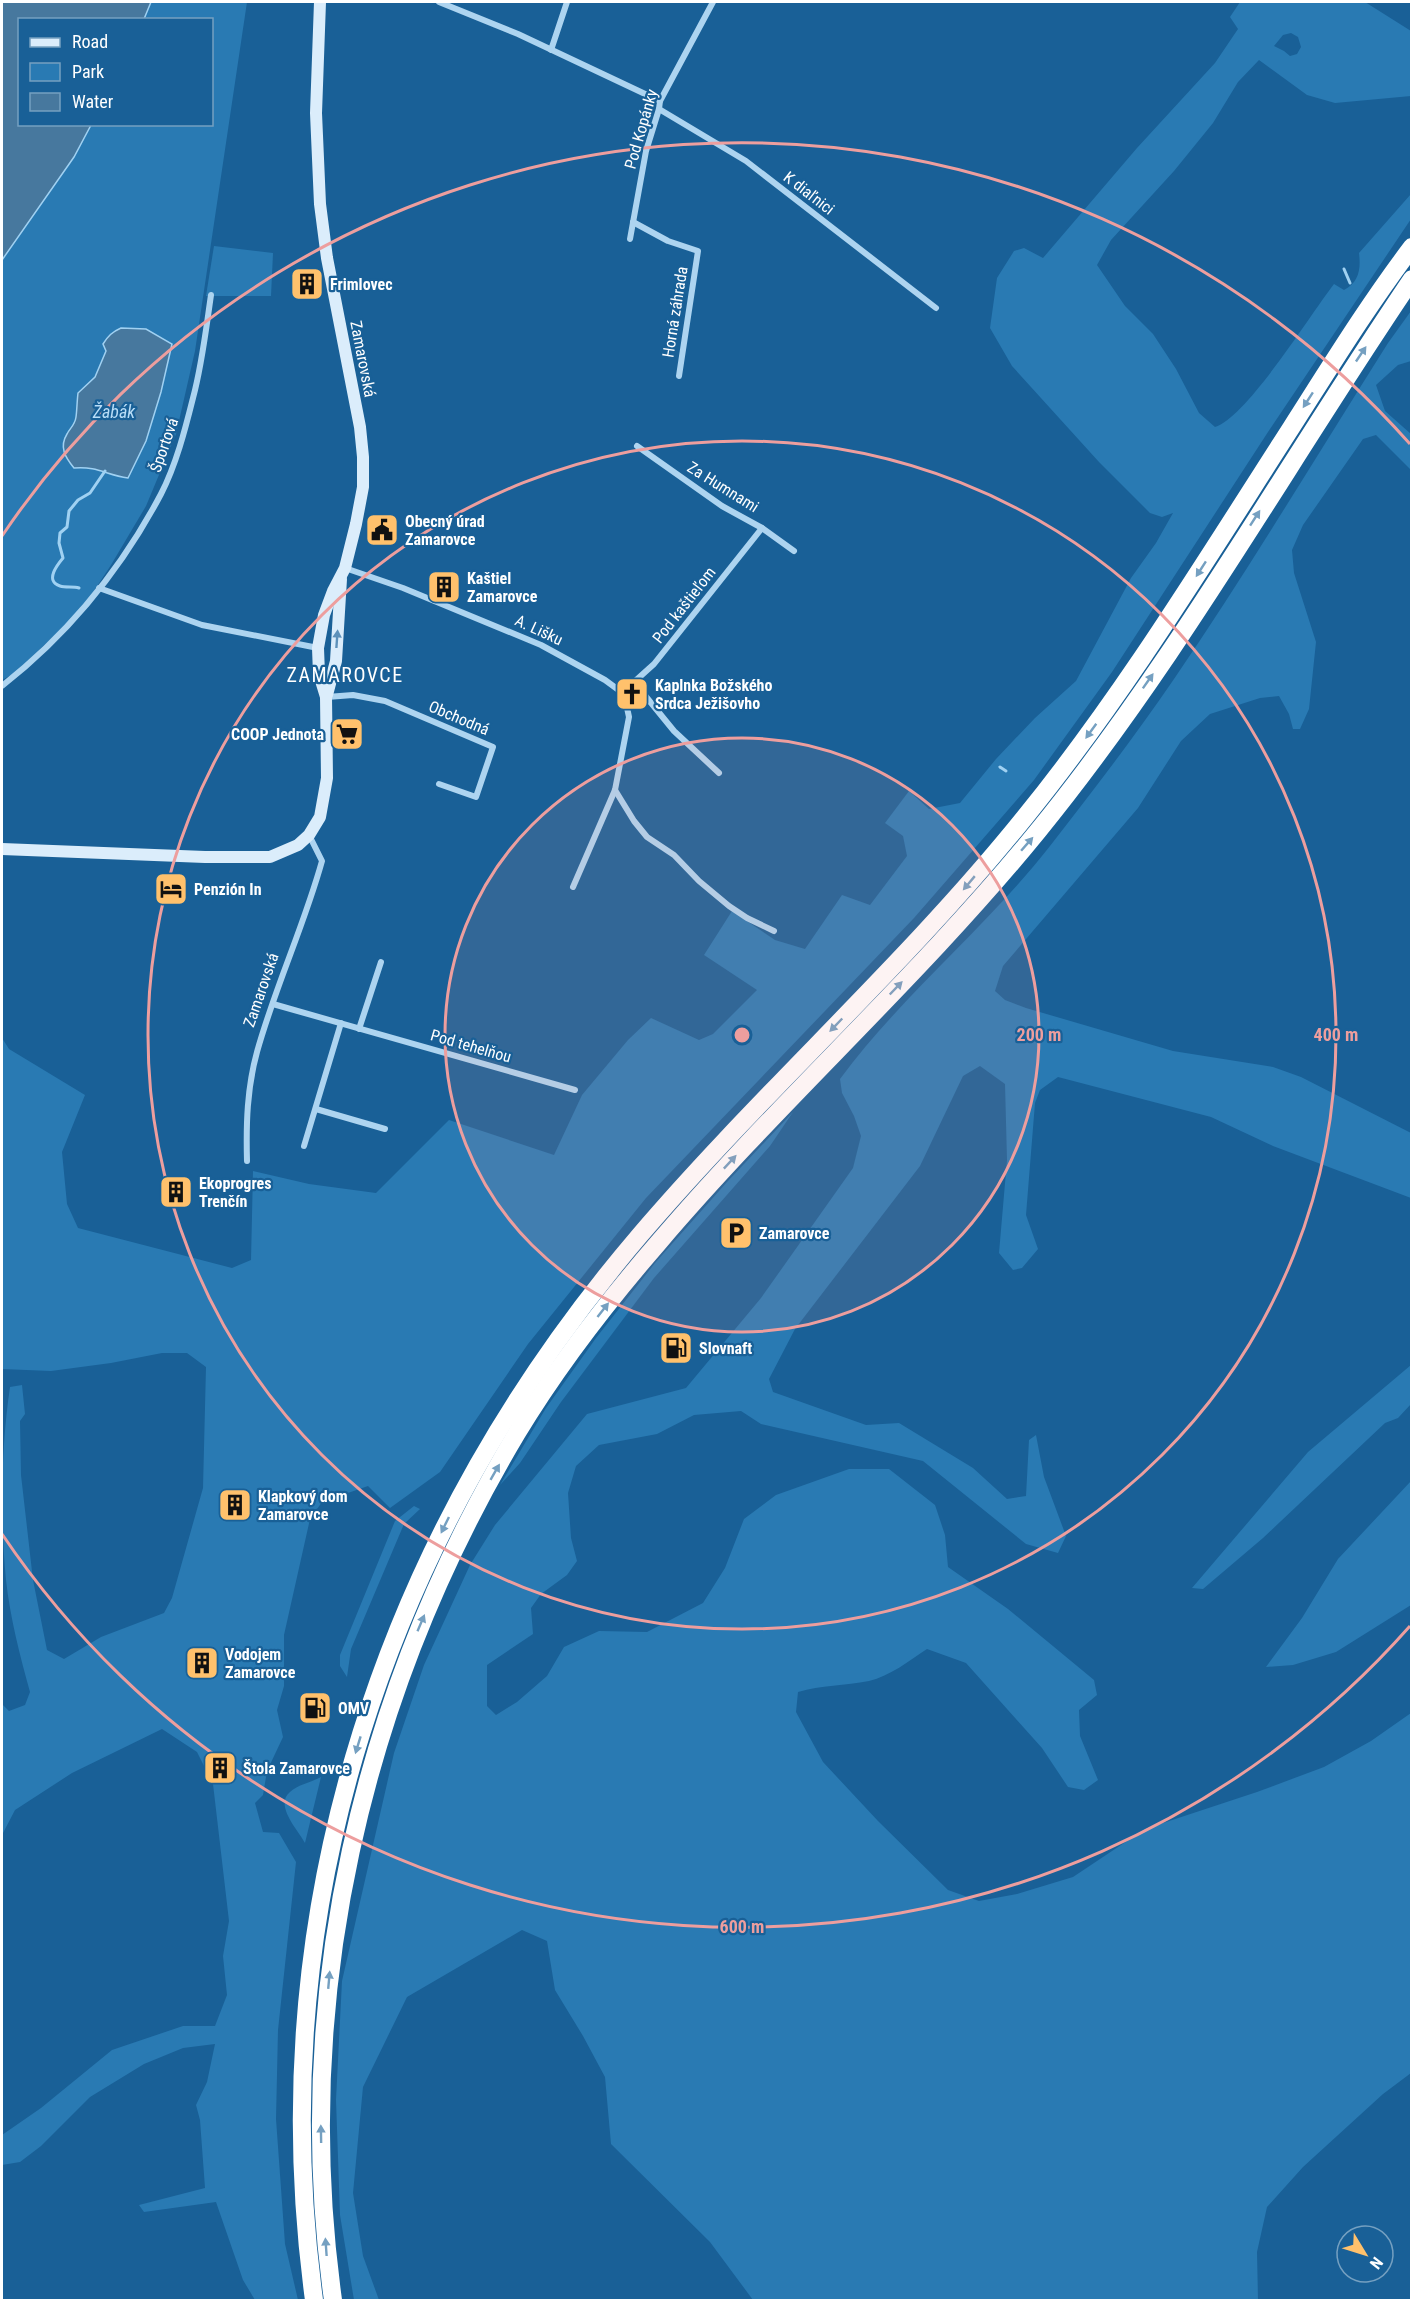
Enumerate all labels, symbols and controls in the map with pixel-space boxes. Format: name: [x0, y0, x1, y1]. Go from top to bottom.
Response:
legend: [18, 18, 213, 126]
text: Road: [72, 31, 108, 52]
text: Park: [72, 61, 104, 82]
street label: Pod Kopánky: [621, 87, 662, 171]
text: Water: [72, 91, 114, 112]
street label: K diaľnici: [780, 167, 838, 219]
street label: Horná záhrada: [658, 265, 692, 359]
building icon: Frimlovec: [289, 266, 325, 302]
place label: Frimlovec: [330, 275, 393, 294]
street label: Zamarovská: [346, 319, 380, 399]
one-way arrow: [1355, 346, 1366, 363]
one-way arrow: [1303, 392, 1314, 408]
water label: Žabák: [92, 401, 136, 422]
street label: Športová: [146, 415, 182, 475]
street label: Za Humnami: [684, 458, 762, 516]
one-way arrow: [1249, 511, 1261, 527]
public building icon: Obecný úrad Zamarovce: [364, 512, 400, 548]
place label: Obecný úrad Zamarovce: [405, 512, 485, 549]
one-way arrow: [1195, 561, 1207, 577]
street label: Pod kaštieľom: [648, 563, 720, 647]
building icon: Kaštiel Zamarovce: [426, 569, 462, 605]
place label: Kaštiel Zamarovce: [467, 569, 538, 606]
street label: A. Lišku: [512, 611, 566, 649]
one-way arrow: [333, 630, 342, 649]
district label: ZAMAROVCE: [286, 663, 404, 687]
one-way arrow: [1142, 674, 1154, 690]
church icon: Kaplnka Božského Srdca Ježišovho: [614, 676, 650, 712]
place label: Kaplnka Božského Srdca Ježišovho: [655, 676, 772, 713]
street label: Obchodná: [426, 697, 492, 739]
supermarket icon: COOP Jednota: [329, 716, 365, 752]
one-way arrow: [1085, 722, 1097, 738]
place label: COOP Jednota: [231, 725, 324, 744]
one-way arrow: [1020, 837, 1033, 852]
hotel icon: Penzión In: [153, 871, 189, 907]
one-way arrow: [963, 875, 976, 890]
place label: Penzión In: [194, 880, 262, 899]
street label: Zamarovská: [239, 950, 283, 1030]
one-way arrow: [888, 982, 902, 996]
one-way arrow: [829, 1017, 843, 1031]
text: 200 m: [1017, 1024, 1061, 1045]
text: 400 m: [1314, 1024, 1358, 1045]
street label: Pod tehelňou: [428, 1025, 514, 1067]
centre of rings: [732, 1025, 752, 1045]
one-way arrow: [723, 1155, 736, 1170]
building icon: Ekoprogres Trenčín: [158, 1174, 194, 1210]
place label: Ekoprogres Trenčín: [199, 1174, 272, 1211]
parking icon: Zamarovce: [718, 1215, 754, 1251]
place label: Zamarovce: [759, 1224, 830, 1243]
one-way arrow: [597, 1302, 609, 1318]
fuel station icon: Slovnaft: [658, 1330, 694, 1366]
place label: Slovnaft: [699, 1339, 752, 1358]
one-way arrow: [489, 1464, 500, 1480]
building icon: Klapkový dom Zamarovce: [217, 1487, 253, 1523]
place label: Klapkový dom Zamarovce: [258, 1487, 348, 1524]
one-way arrow: [440, 1517, 450, 1534]
one-way arrow: [416, 1614, 426, 1632]
building icon: Vodojem Zamarovce: [184, 1645, 220, 1681]
place label: Vodojem Zamarovce: [225, 1645, 296, 1682]
fuel station icon: OMV: [297, 1690, 333, 1726]
place label: OMV: [338, 1699, 370, 1718]
one-way arrow: [353, 1736, 362, 1754]
building icon: Štola Zamarovce: [202, 1750, 238, 1786]
place label: Štola Zamarovce: [243, 1759, 350, 1778]
text: 600 m: [720, 1916, 764, 1937]
one-way arrow: [324, 1970, 334, 1989]
one-way arrow: [316, 2125, 325, 2144]
north arrow: [1335, 2224, 1395, 2284]
one-way arrow: [321, 2237, 331, 2256]
text: N: [1366, 2253, 1387, 2273]

